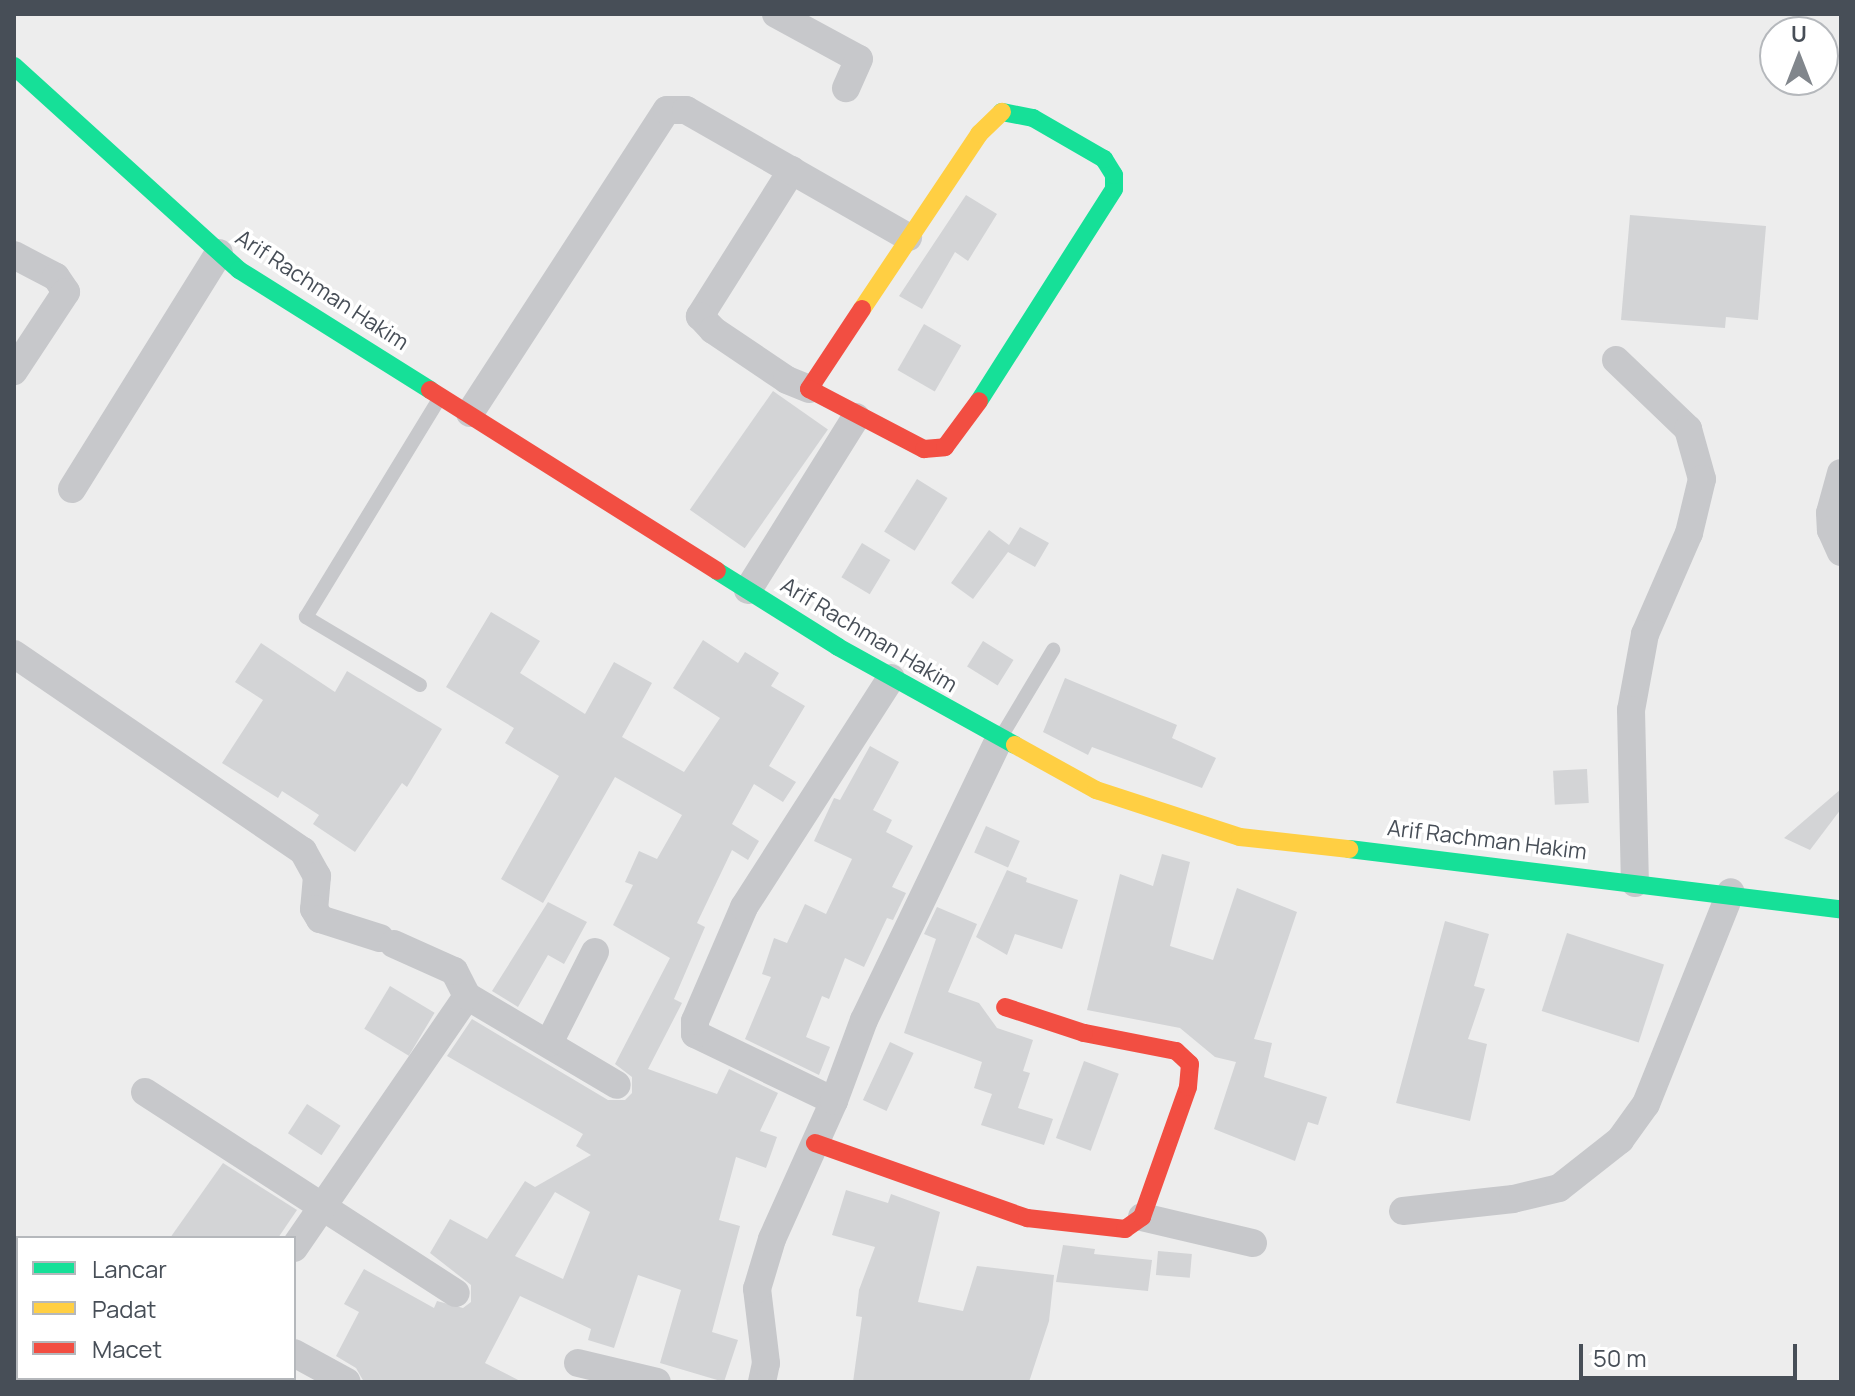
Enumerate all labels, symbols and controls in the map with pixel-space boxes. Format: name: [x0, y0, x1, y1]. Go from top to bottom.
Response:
north arrow: [1759, 16, 1839, 96]
text: U: [1791, 19, 1807, 49]
street label: Arif Rachman Hakim: [231, 224, 413, 356]
street label: Arif Rachman Hakim: [776, 572, 962, 698]
street label: Arif Rachman Hakim: [1386, 815, 1588, 865]
legend: [16, 1236, 296, 1380]
text: Lancar: [92, 1252, 167, 1285]
text: Padat: [92, 1292, 156, 1325]
scale bar: [1583, 1328, 1801, 1378]
text: Macet: [92, 1332, 162, 1365]
text: 50 m: [1593, 1341, 1647, 1374]

